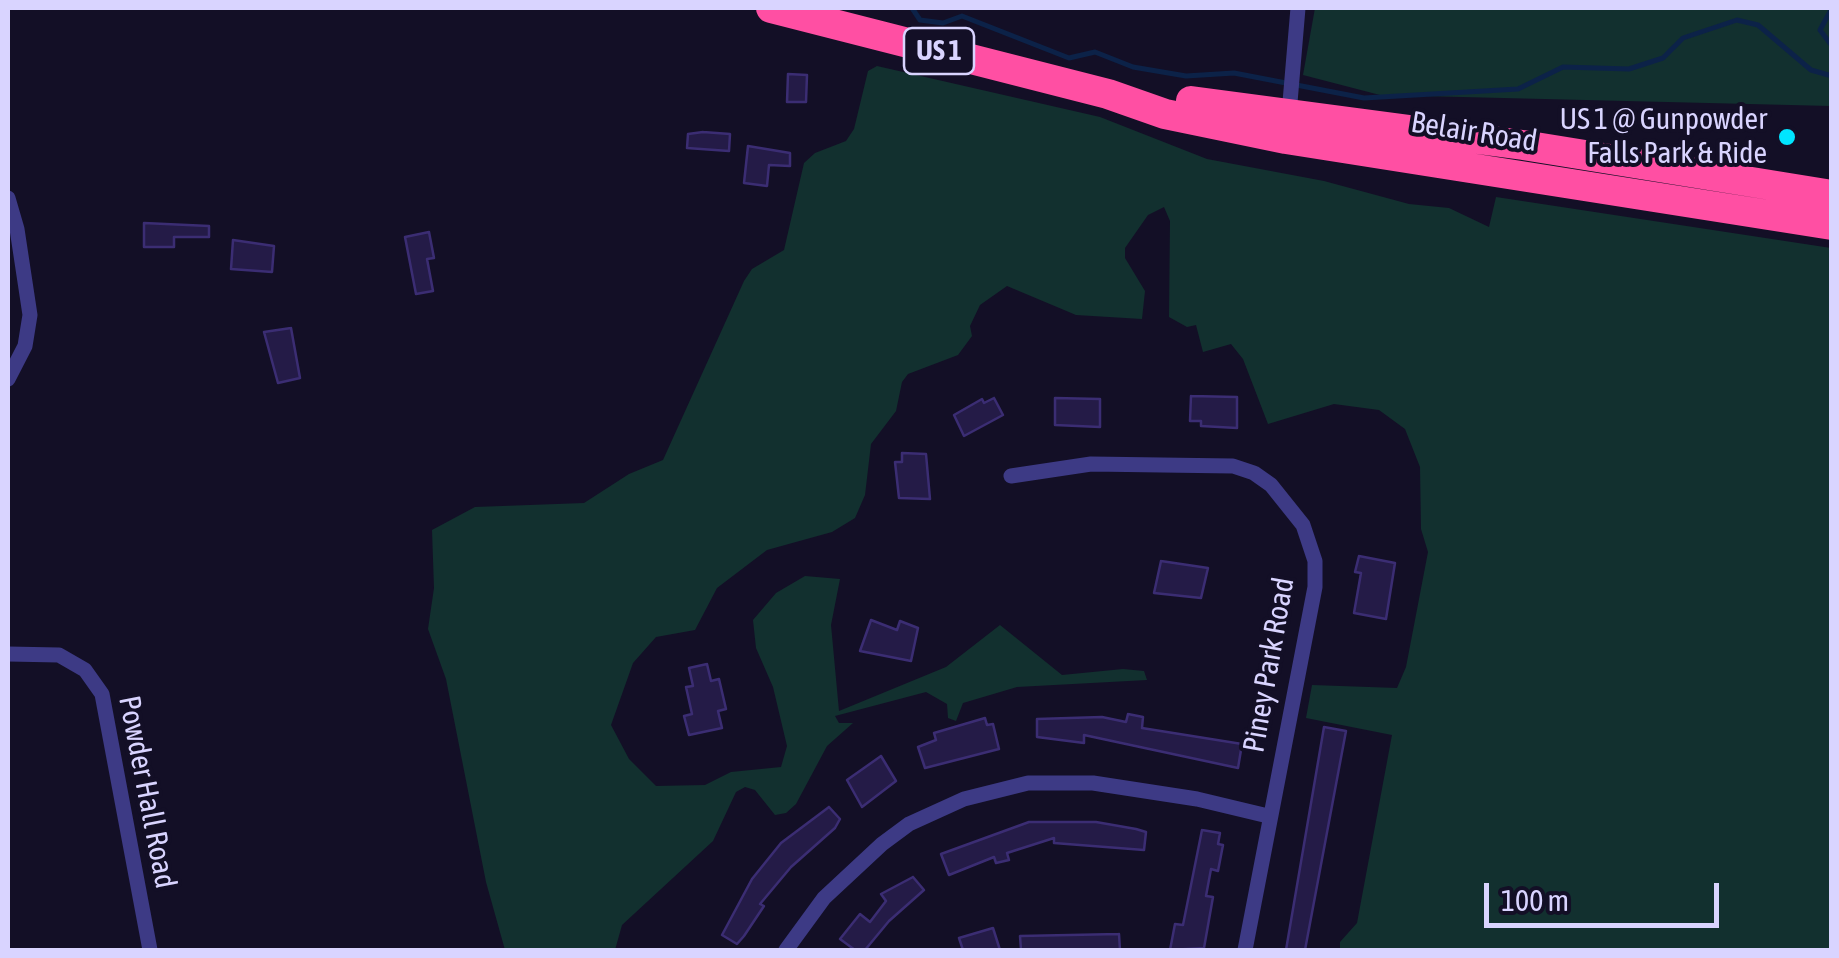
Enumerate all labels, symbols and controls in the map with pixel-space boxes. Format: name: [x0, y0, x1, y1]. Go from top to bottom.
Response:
road number: US 1: [904, 28, 974, 74]
place label: US 1 @ Gunpowder Falls Park & Ride: [1560, 102, 1767, 172]
street label: Belair Road: [1409, 104, 1539, 160]
marker: US 1 @ Gunpowder Falls Park & Ride: [1776, 126, 1798, 148]
street label: Piney Park Road: [1236, 575, 1302, 755]
street label: Powder Hall Road: [111, 693, 183, 891]
scale bar: [1489, 863, 1724, 925]
text: 100 m: [1501, 883, 1569, 917]

